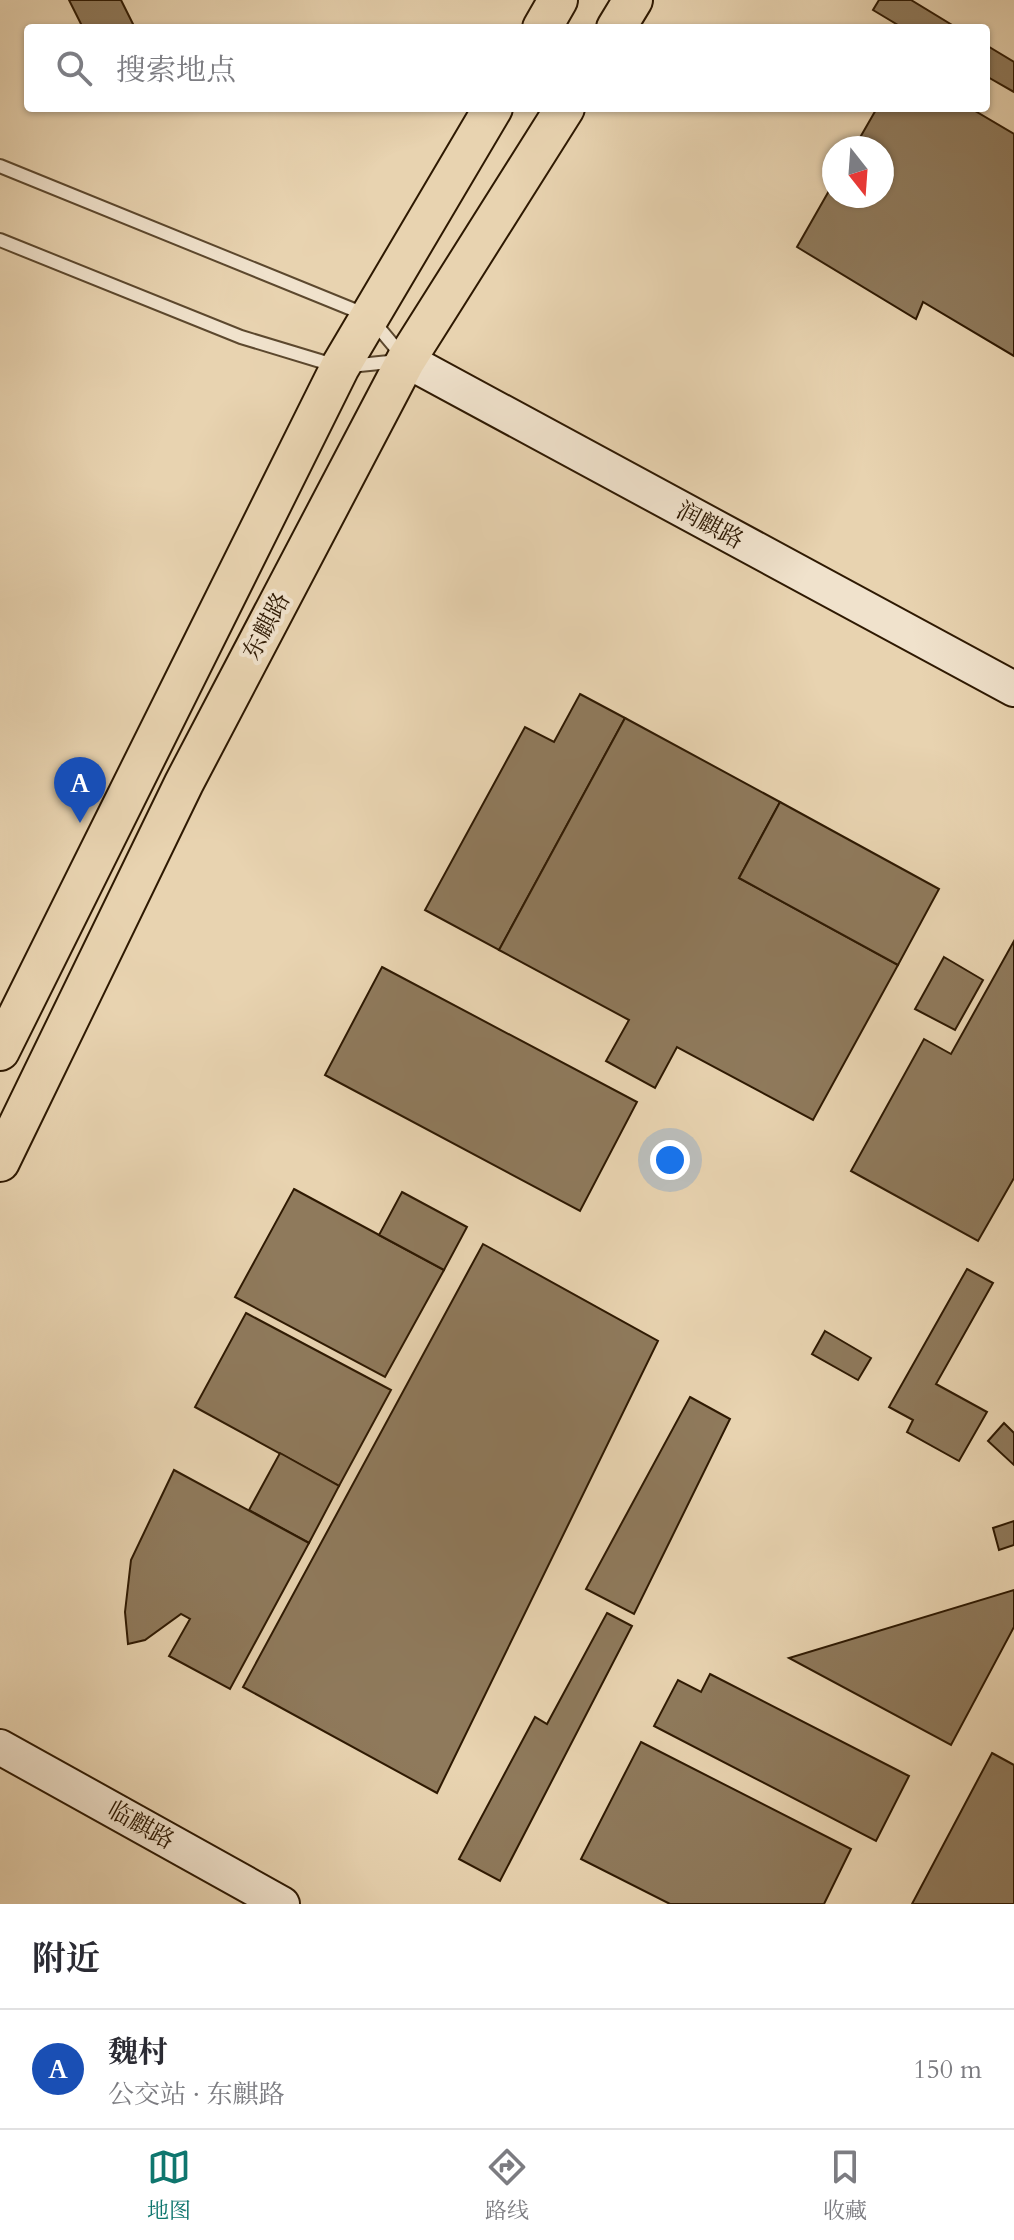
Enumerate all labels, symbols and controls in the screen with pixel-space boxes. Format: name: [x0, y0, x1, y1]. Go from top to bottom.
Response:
search box: [24, 24, 990, 112]
icon: search: [52, 46, 96, 90]
text: 搜索地点: [116, 50, 236, 91]
north arrow: [822, 136, 894, 208]
street label: 润麒路: [670, 494, 749, 557]
street label: 东麒路: [235, 587, 298, 666]
pin: A: [54, 757, 106, 823]
your location: [650, 1140, 690, 1180]
street label: 临麒路: [101, 1794, 180, 1857]
text: 附近: [32, 1936, 100, 1982]
text: 魏村: [108, 2032, 168, 2073]
text: A: [48, 2052, 68, 2087]
text: 150 m: [913, 2052, 982, 2087]
text: 公交站 · 东麒路: [108, 2077, 285, 2112]
tab: 地图: [147, 2145, 191, 2226]
tab: 路线: [485, 2145, 529, 2226]
tab: 收藏: [823, 2145, 867, 2226]

